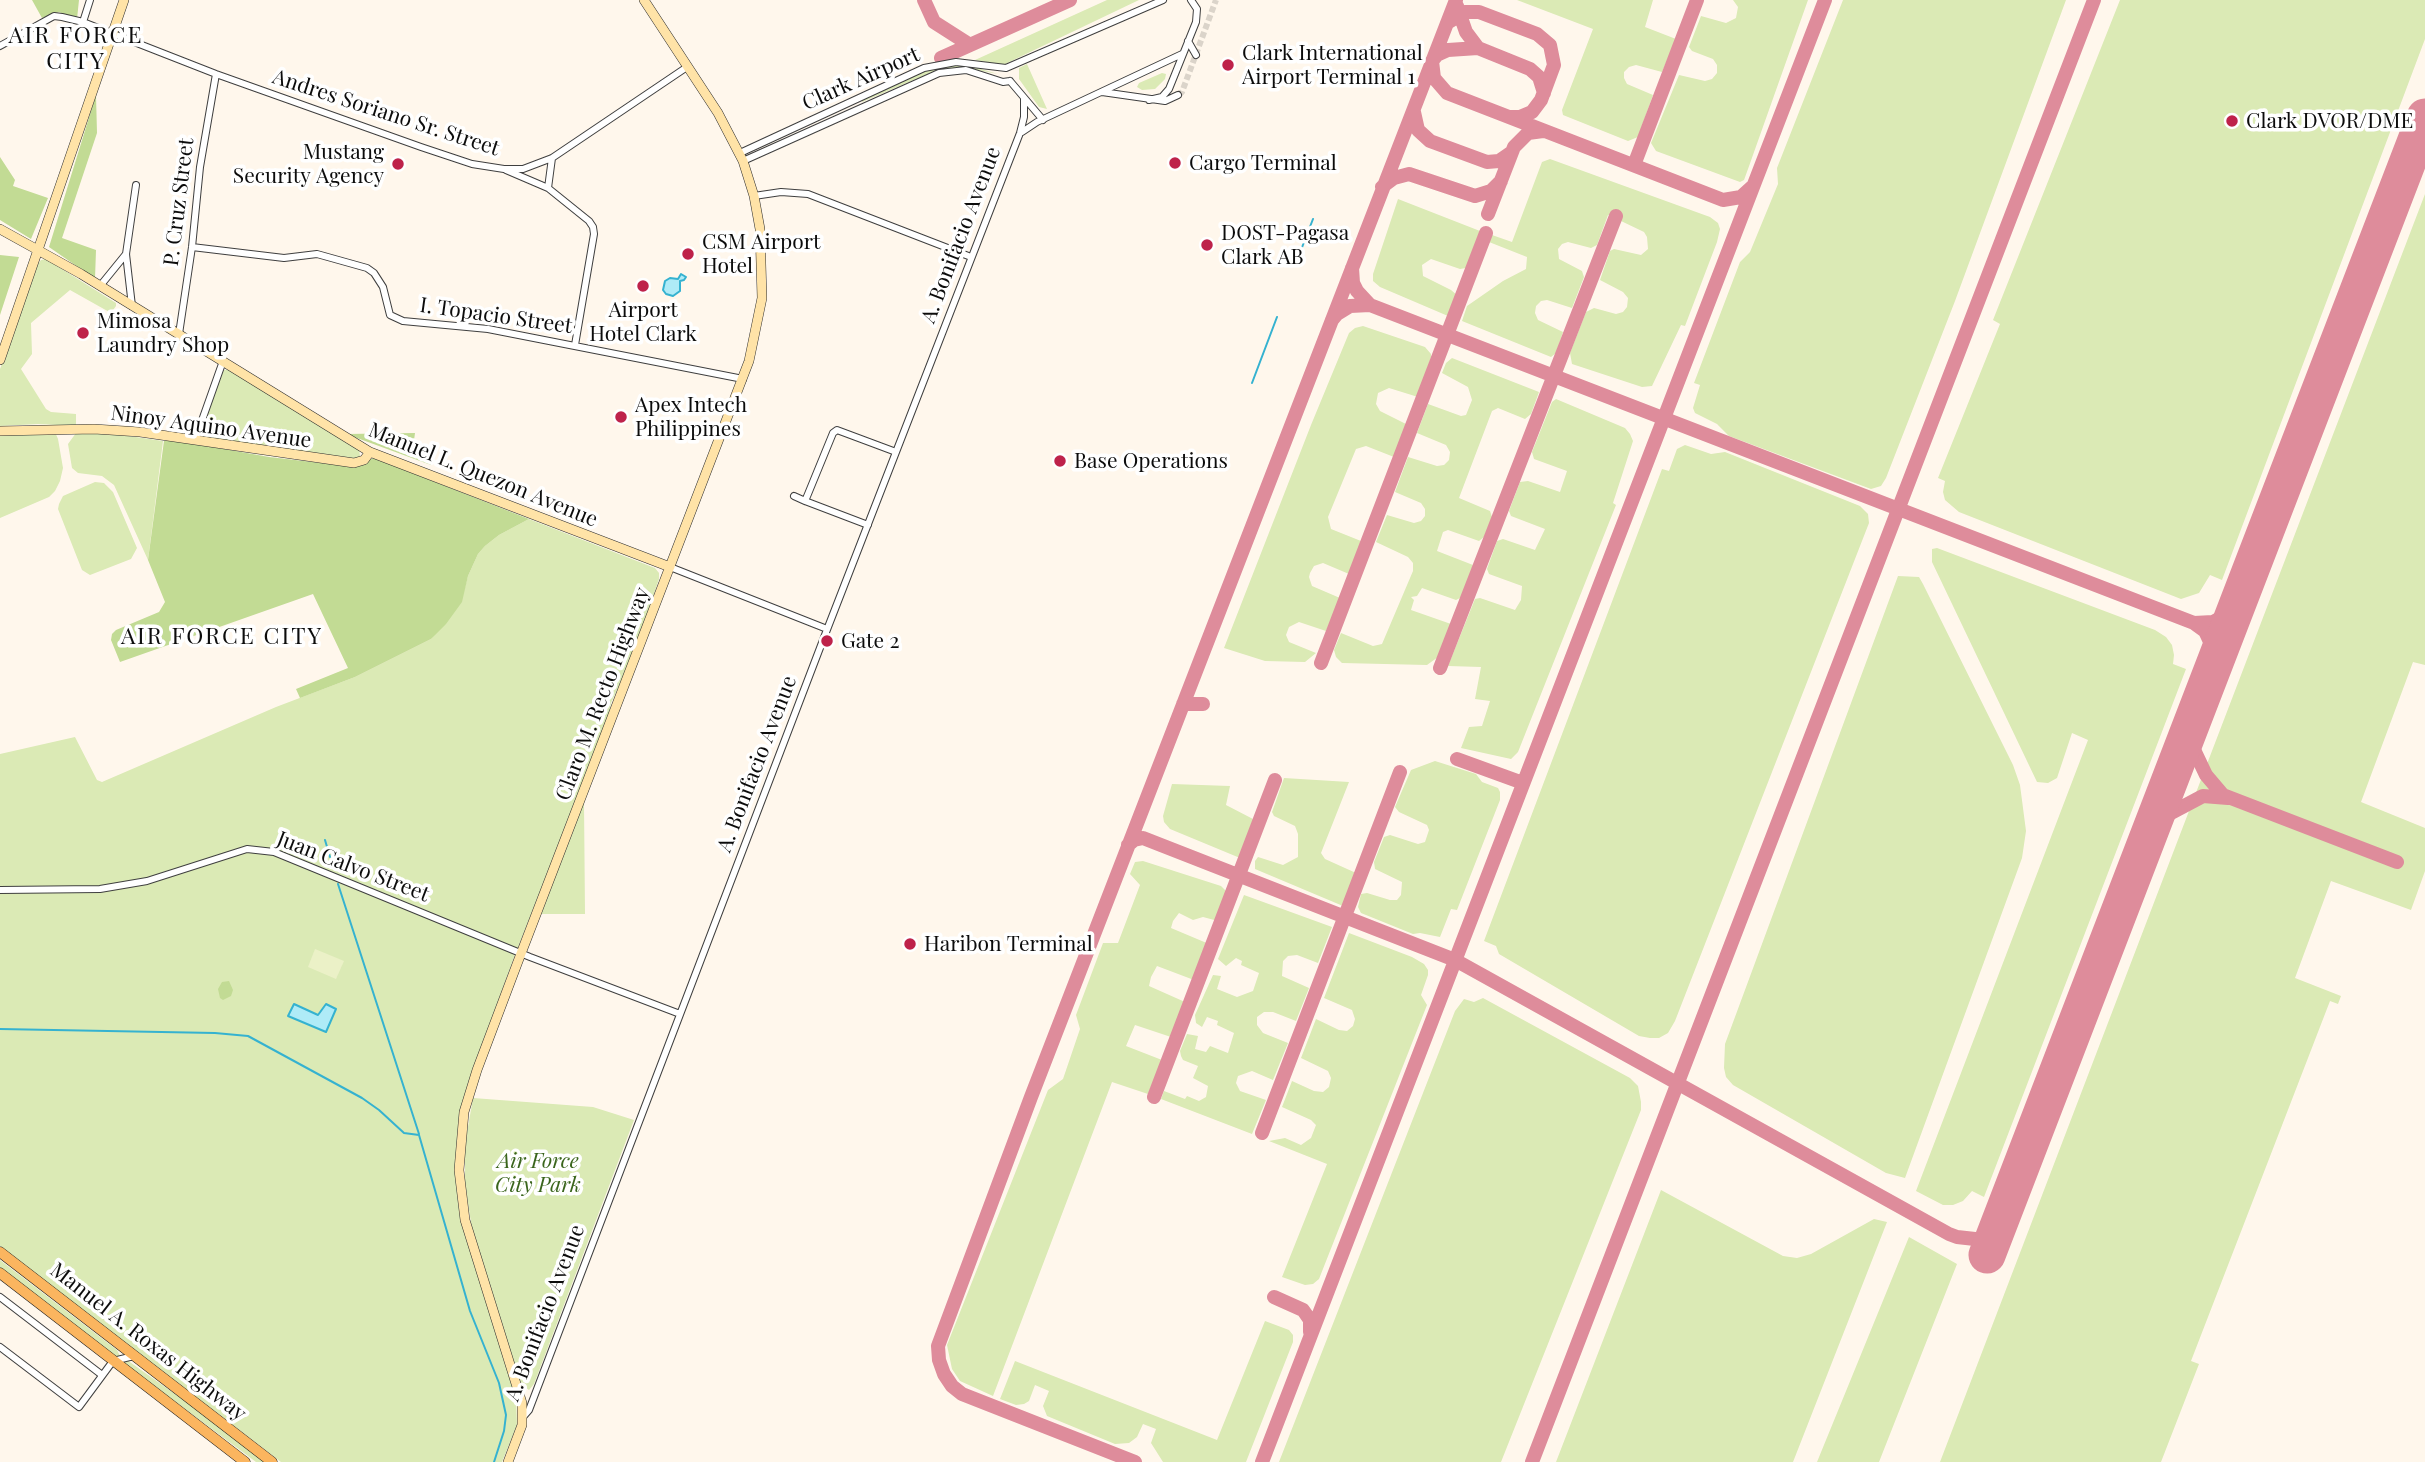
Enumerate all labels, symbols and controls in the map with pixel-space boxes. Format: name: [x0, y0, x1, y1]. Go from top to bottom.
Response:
district label: AIR FORCE CITY: [10, 22, 142, 76]
place label: Clark International Airport Terminal 1: [1242, 40, 1423, 90]
street label: Clark Airport: [798, 42, 924, 116]
marker: Clark International Airport Terminal 1: [1220, 57, 1236, 73]
street label: Andres Soriano Sr. Street: [269, 64, 503, 162]
place label: Clark DVOR/DME: [2246, 108, 2413, 134]
marker: Clark DVOR/DME: [2224, 113, 2240, 129]
street label: P. Cruz Street: [159, 136, 199, 268]
place label: Mustang Security Agency: [233, 139, 384, 189]
street label: A. Bonifacio Avenue: [916, 143, 1006, 327]
place label: Cargo Terminal: [1189, 150, 1337, 176]
marker: Cargo Terminal: [1167, 155, 1183, 171]
marker: Mustang Security Agency: [390, 156, 406, 172]
place label: DOST-Pagasa Clark AB: [1221, 220, 1349, 270]
place label: CSM Airport Hotel: [702, 229, 821, 279]
marker: DOST-Pagasa Clark AB: [1199, 237, 1215, 253]
marker: CSM Airport Hotel: [680, 246, 696, 262]
marker: Airport Hotel Clark: [635, 278, 651, 294]
street label: I. Topacio Street: [418, 293, 574, 339]
place label: Airport Hotel Clark: [589, 297, 697, 347]
place label: Mimosa Laundry Shop: [97, 308, 229, 358]
marker: Mimosa Laundry Shop: [75, 325, 91, 341]
place label: Apex Intech Philippines: [635, 392, 747, 442]
street label: Ninoy Aquino Avenue: [109, 400, 313, 454]
marker: Apex Intech Philippines: [613, 409, 629, 425]
street label: Manuel L. Quezon Avenue: [365, 417, 601, 533]
place label: Base Operations: [1074, 448, 1228, 474]
marker: Base Operations: [1052, 453, 1068, 469]
street label: Claro M. Recto Highway: [551, 584, 655, 804]
district label: AIR FORCE CITY: [123, 623, 321, 651]
place label: Gate 2: [841, 628, 899, 654]
marker: Gate 2: [819, 633, 835, 649]
street label: A. Bonifacio Avenue: [712, 672, 802, 856]
street label: Juan Calvo Street: [273, 826, 433, 908]
place label: Haribon Terminal: [924, 931, 1093, 957]
marker: Haribon Terminal: [902, 936, 918, 952]
park label: Air Force City Park: [495, 1148, 581, 1198]
street label: A. Bonifacio Avenue: [500, 1221, 590, 1405]
street label: Manuel A. Roxas Highway: [45, 1258, 251, 1426]

